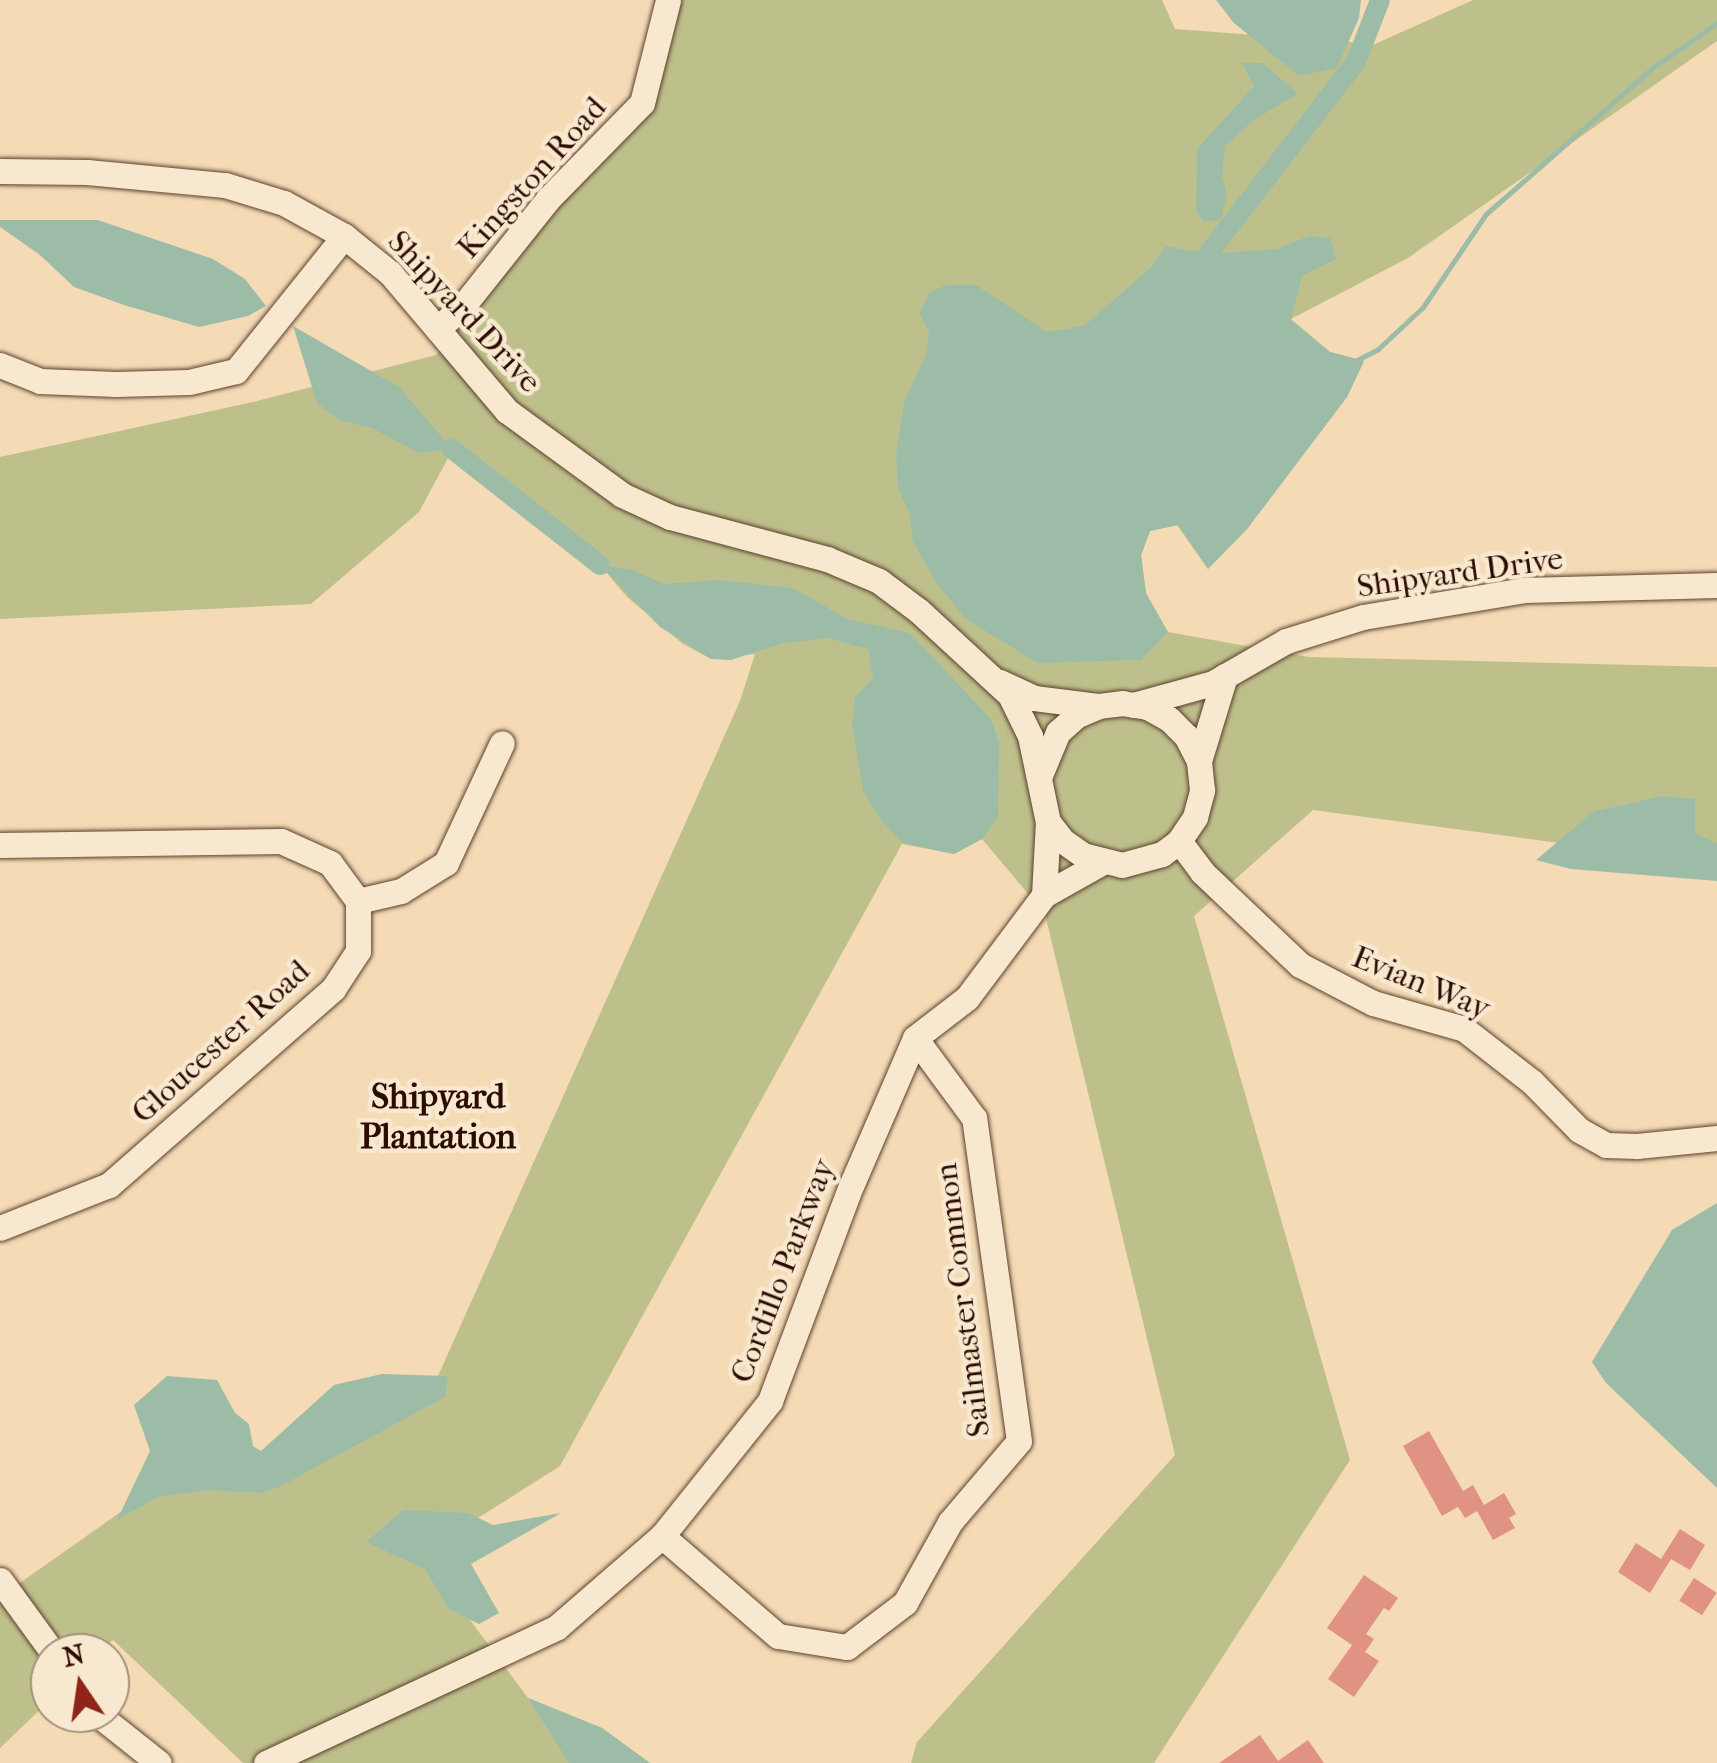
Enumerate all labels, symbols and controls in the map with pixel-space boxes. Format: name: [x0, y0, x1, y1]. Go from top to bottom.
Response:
street label: Kingston Road: [449, 89, 615, 267]
street label: Shipyard Drive: [379, 223, 549, 401]
street label: Shipyard Drive: [1355, 540, 1565, 606]
street label: Evian Way: [1346, 938, 1496, 1028]
street label: Gloucester Road: [124, 952, 318, 1132]
district label: Shipyard Plantation: [360, 1076, 516, 1158]
street label: Cordillo Parkway: [723, 1154, 843, 1388]
street label: Sailmaster Common: [927, 1161, 999, 1439]
north arrow: [30, 1633, 130, 1733]
text: N: [60, 1637, 88, 1674]

